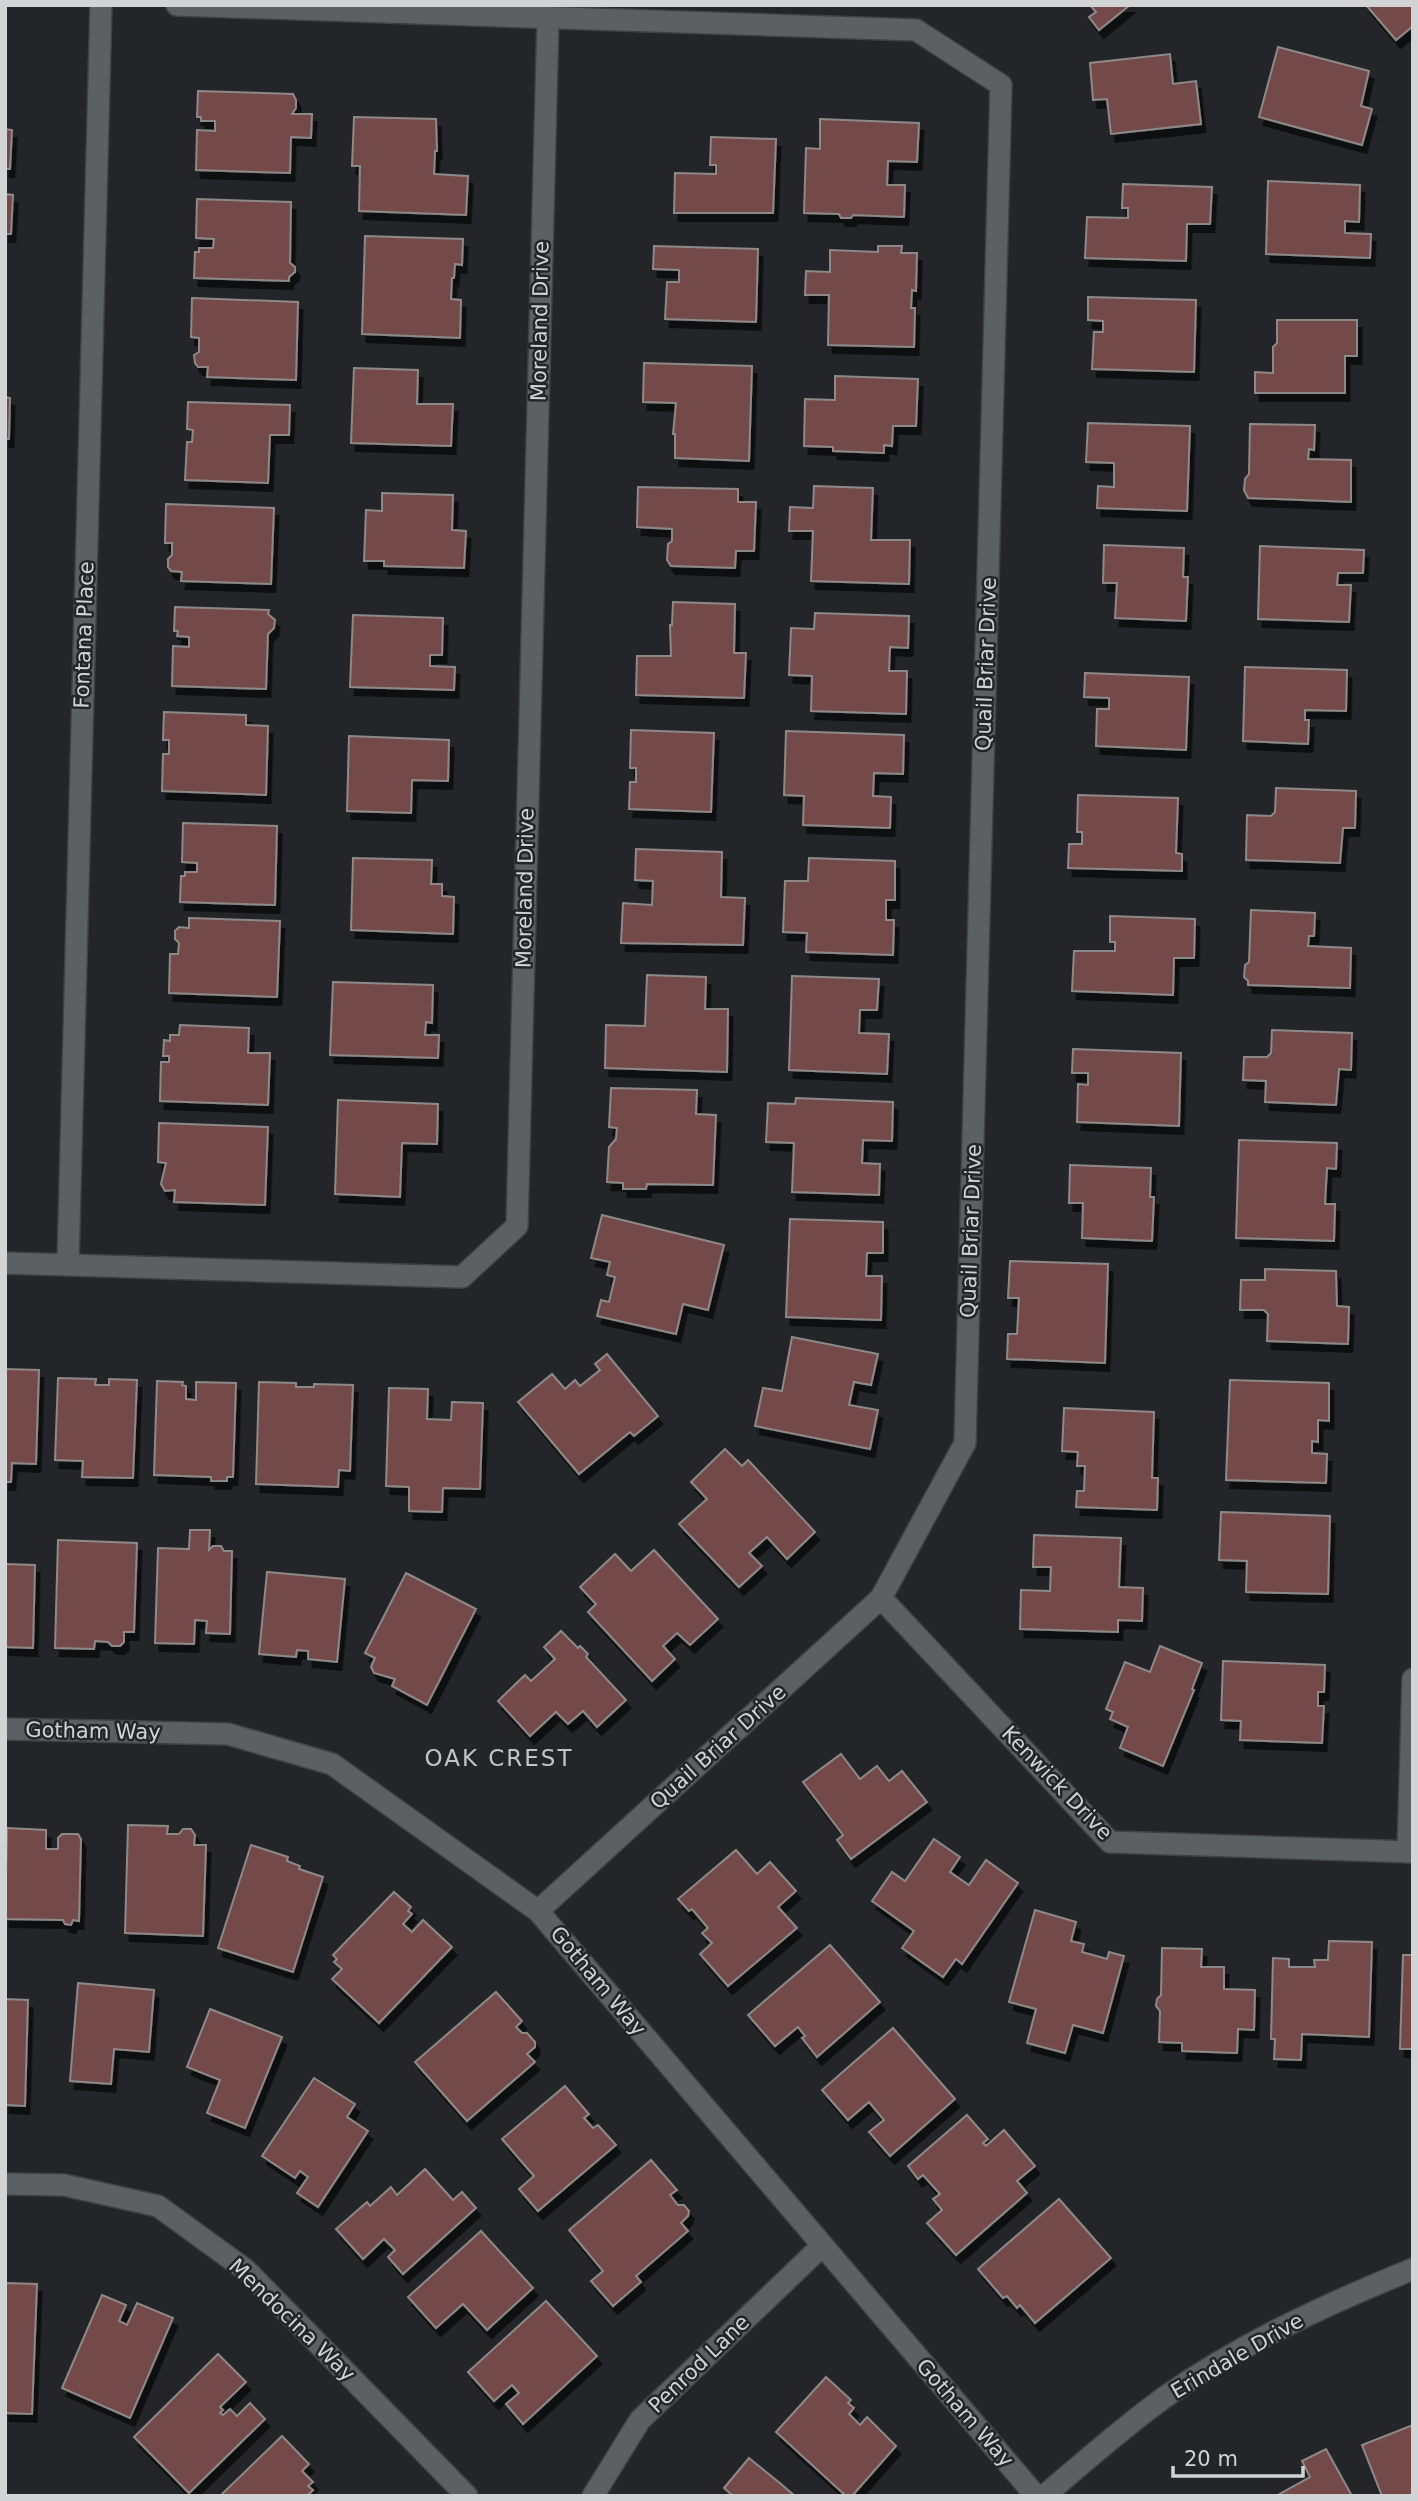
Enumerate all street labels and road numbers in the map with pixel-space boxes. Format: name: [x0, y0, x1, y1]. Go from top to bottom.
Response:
street label: Moreland Drive: [527, 241, 553, 401]
street label: Fontana Place: [69, 561, 99, 709]
street label: Quail Briar Drive: [971, 577, 1001, 751]
street label: Moreland Drive: [512, 808, 538, 968]
street label: Quail Briar Drive: [956, 1144, 986, 1318]
street label: Quail Briar Drive: [645, 1680, 791, 1814]
street label: Gotham Way: [25, 1718, 161, 1744]
street label: Kenwick Drive: [997, 1721, 1117, 1845]
street label: Gotham Way: [545, 1921, 651, 2041]
street label: Mendocina Way: [224, 2254, 360, 2386]
street label: Erindale Drive: [1167, 2308, 1307, 2404]
street label: Penrod Lane: [644, 2310, 754, 2418]
street label: Gotham Way: [912, 2354, 1018, 2472]

